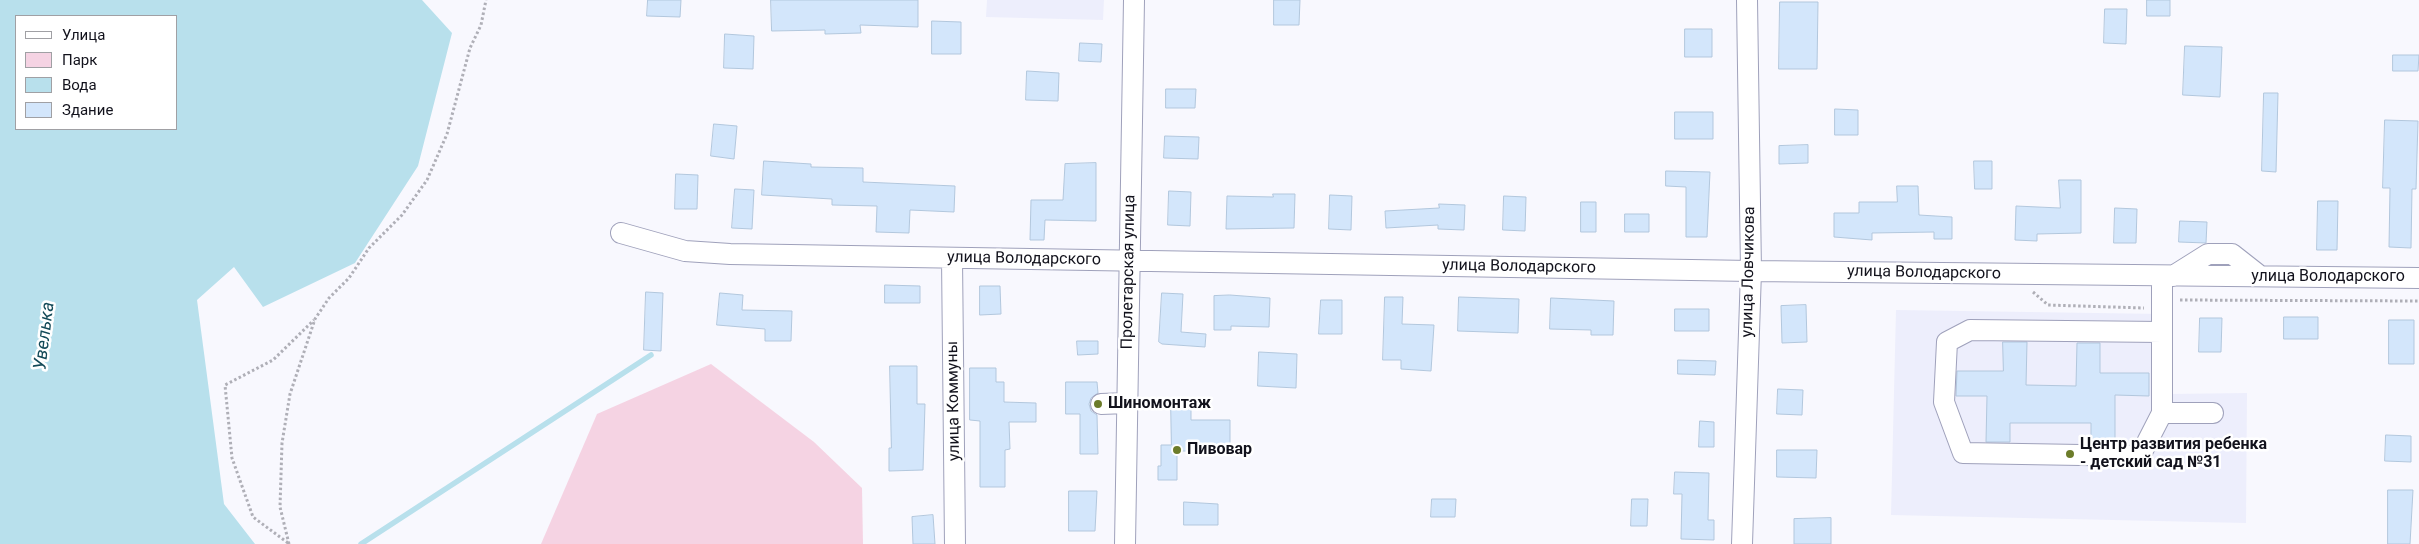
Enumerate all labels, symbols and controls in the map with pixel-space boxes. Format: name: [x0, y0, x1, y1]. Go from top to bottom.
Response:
legend: [15, 15, 178, 130]
text: Улица: [62, 26, 105, 44]
text: Парк: [62, 51, 97, 69]
text: Вода: [62, 76, 97, 94]
text: Здание: [62, 101, 113, 119]
street label: Пролетарская улица: [1118, 194, 1140, 350]
street label: улица Ловчикова: [1738, 206, 1760, 338]
street label: улица Володарского: [947, 248, 1101, 270]
street label: улица Володарского: [1442, 256, 1596, 278]
street label: улица Володарского: [1847, 262, 2001, 284]
street label: улица Володарского: [2251, 267, 2405, 287]
water label: Увелька: [30, 301, 60, 371]
street label: улица Коммуны: [943, 341, 965, 461]
place label: Шиномонтаж: [1108, 394, 1211, 414]
marker: Шиномонтаж: [1092, 398, 1104, 410]
place label: Центр развития ребенка - детский сад №31: [2080, 435, 2267, 473]
place label: Пивовар: [1187, 440, 1252, 460]
marker: Пивовар: [1171, 444, 1183, 456]
marker: Центр развития ребенка - детский сад №31: [2064, 448, 2076, 460]

